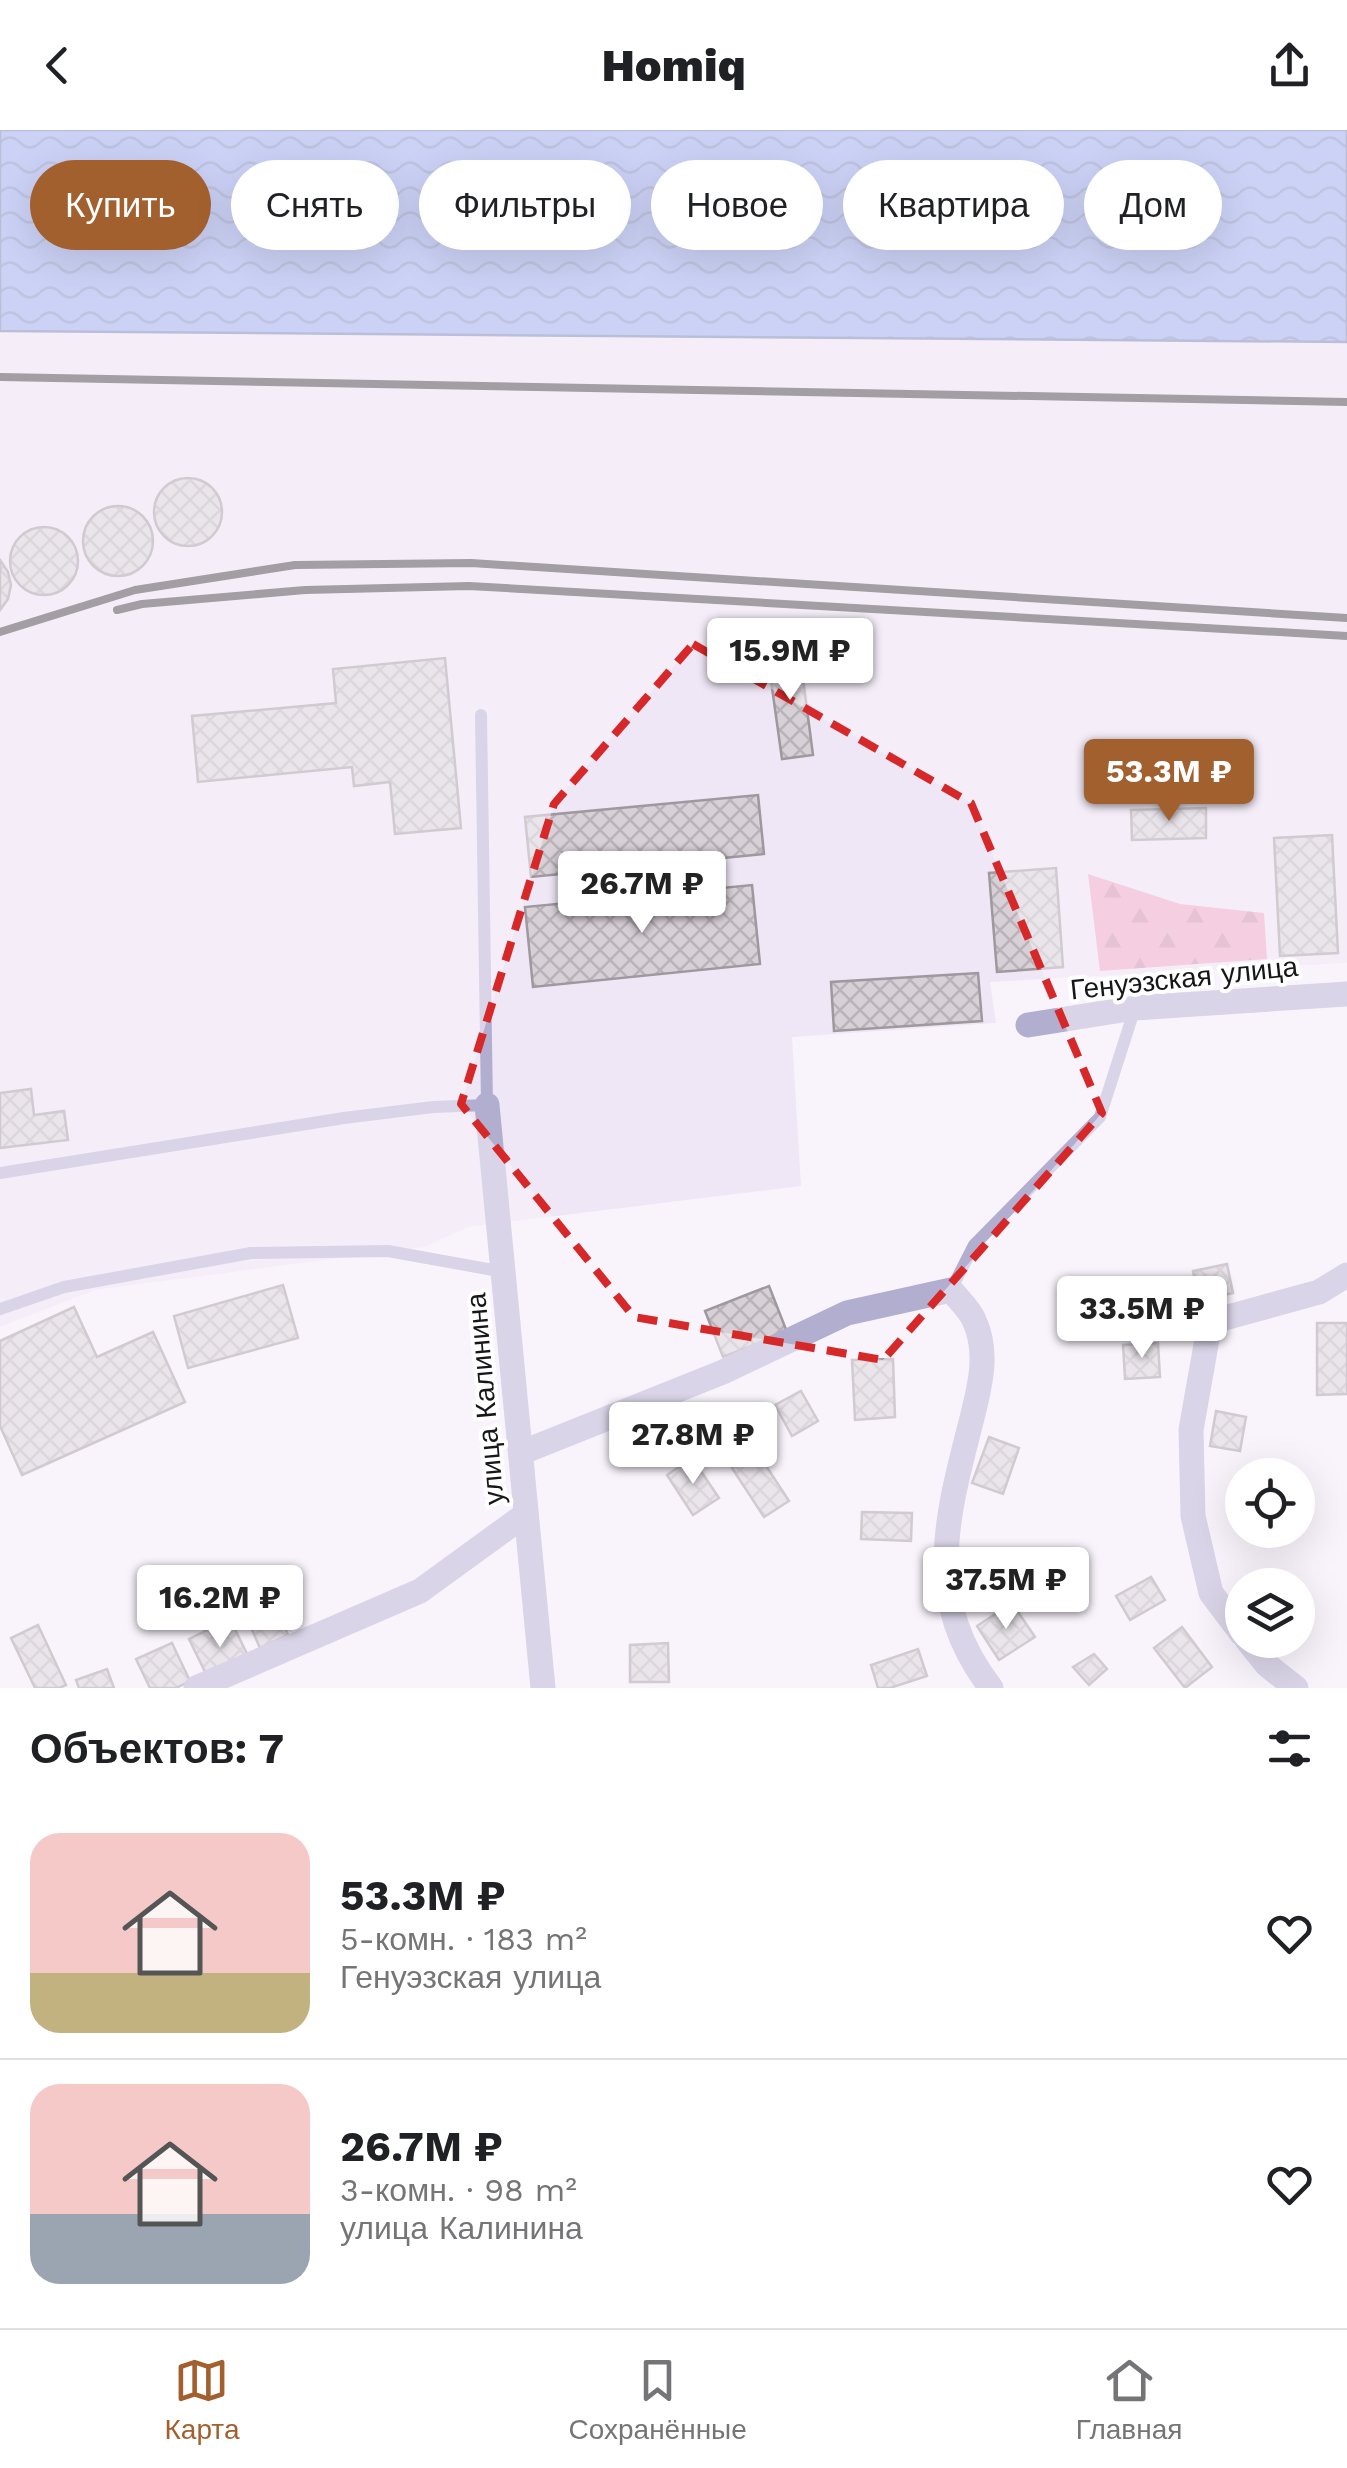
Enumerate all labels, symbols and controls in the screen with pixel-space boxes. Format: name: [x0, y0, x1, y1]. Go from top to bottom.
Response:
icon: back: [30, 38, 85, 93]
icon: share: [1262, 38, 1317, 93]
text: Homiq: [601, 39, 746, 92]
chip: Купить: [30, 160, 211, 250]
chip: Снять: [231, 160, 399, 250]
chip: Фильтры: [419, 160, 631, 250]
chip: Новое: [651, 160, 823, 250]
chip: Квартира: [843, 160, 1064, 250]
chip: Дом: [1084, 160, 1222, 250]
pin: 15.9M ₽: [698, 618, 882, 703]
text: 15.9M ₽: [729, 631, 851, 669]
pin: 53.3M ₽: [1077, 739, 1261, 824]
text: 53.3M ₽: [1106, 752, 1232, 790]
pin: 26.7M ₽: [550, 851, 734, 936]
text: 26.7M ₽: [580, 864, 704, 902]
street label: Генуэзская улица: [1069, 950, 1300, 1006]
pin: 33.5M ₽: [1050, 1276, 1234, 1361]
text: 33.5M ₽: [1079, 1289, 1205, 1327]
street label: улица Калинина: [459, 1291, 511, 1506]
pin: 27.8M ₽: [601, 1402, 785, 1487]
text: 27.8M ₽: [631, 1415, 755, 1453]
map controls: [1225, 1458, 1315, 1658]
button: locate: [1225, 1458, 1315, 1548]
pin: 37.5M ₽: [914, 1547, 1098, 1632]
text: 37.5M ₽: [945, 1560, 1067, 1598]
pin: 16.2M ₽: [128, 1565, 312, 1650]
button: layers: [1225, 1568, 1315, 1658]
text: 16.2M ₽: [159, 1578, 281, 1616]
icon: filters: [1262, 1721, 1317, 1776]
text: Объектов: 7: [30, 1724, 284, 1773]
text: 53.3M ₽: [340, 1871, 506, 1920]
icon: home: [110, 1873, 230, 1993]
icon: heart: [1262, 1906, 1317, 1961]
text: 5-комн. · 183 m²: [340, 1920, 587, 1958]
text: Генуэзская улица: [340, 1958, 601, 1996]
text: 26.7M ₽: [340, 2122, 503, 2171]
icon: home: [110, 2124, 230, 2244]
icon: heart: [1262, 2157, 1317, 2212]
text: 3-комн. · 98 m²: [340, 2171, 577, 2209]
text: улица Калинина: [340, 2209, 583, 2247]
tab: Карта: [165, 2353, 239, 2446]
tab: Сохранённые: [569, 2353, 747, 2446]
tab: Главная: [1076, 2353, 1182, 2446]

